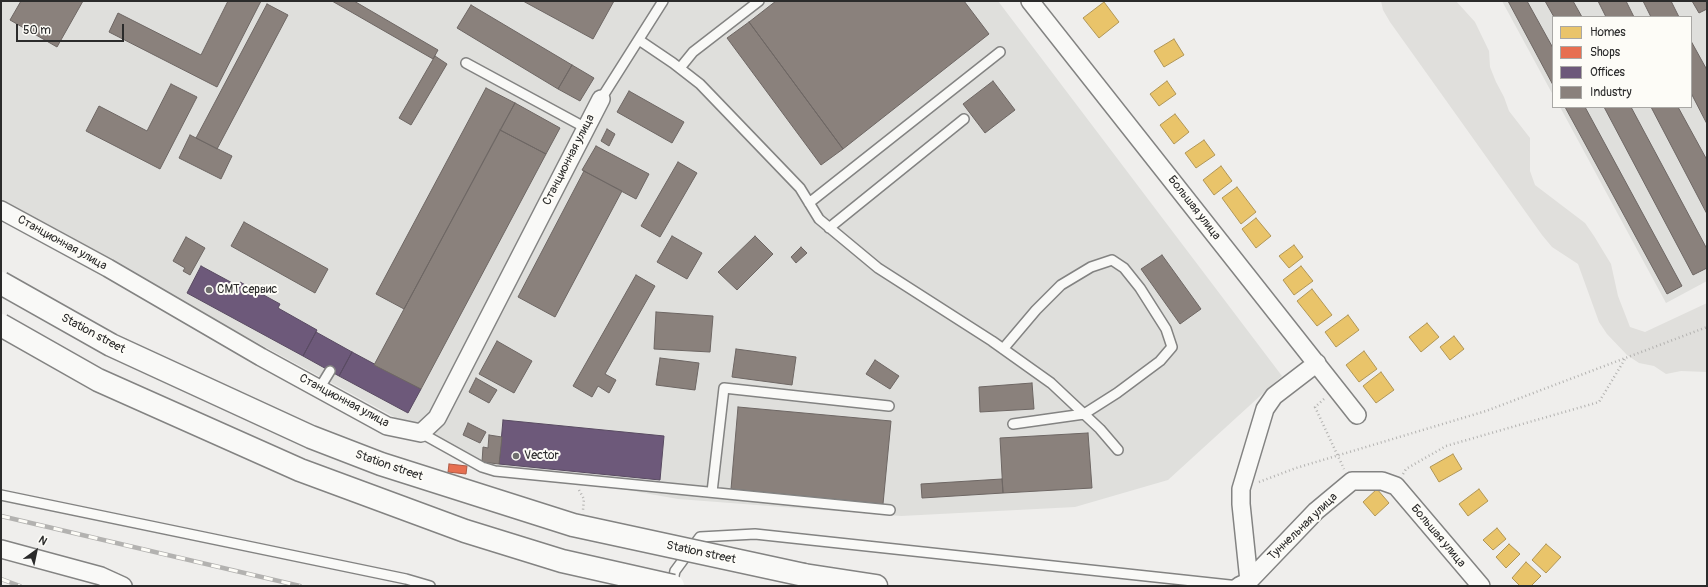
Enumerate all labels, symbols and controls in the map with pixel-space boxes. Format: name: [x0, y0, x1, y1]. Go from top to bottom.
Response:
scale bar: [18, 16, 126, 42]
legend: [1552, 16, 1692, 108]
text: 50 m: [23, 23, 51, 38]
text: Homes: [1590, 25, 1626, 40]
text: Shops: [1590, 45, 1620, 60]
text: Offices: [1590, 65, 1625, 80]
text: Industry: [1590, 85, 1632, 100]
street label: Станционная улица: [540, 112, 598, 208]
street label: Большая улица: [1164, 173, 1224, 243]
street label: Станционная улица: [15, 212, 109, 274]
place label: СМТ сервис: [217, 283, 277, 297]
marker: СМТ сервис: [204, 285, 214, 295]
street label: Station street: [58, 311, 128, 357]
street label: Станционная улица: [296, 371, 392, 431]
street label: Station street: [353, 448, 425, 484]
place label: Vector: [524, 449, 559, 463]
marker: Vector: [511, 451, 521, 461]
street label: Туннельная улица: [1265, 490, 1341, 564]
street label: Большая улица: [1408, 502, 1468, 570]
north arrow: [16, 531, 56, 571]
text: N: [36, 533, 49, 548]
street label: Station street: [665, 539, 737, 567]

